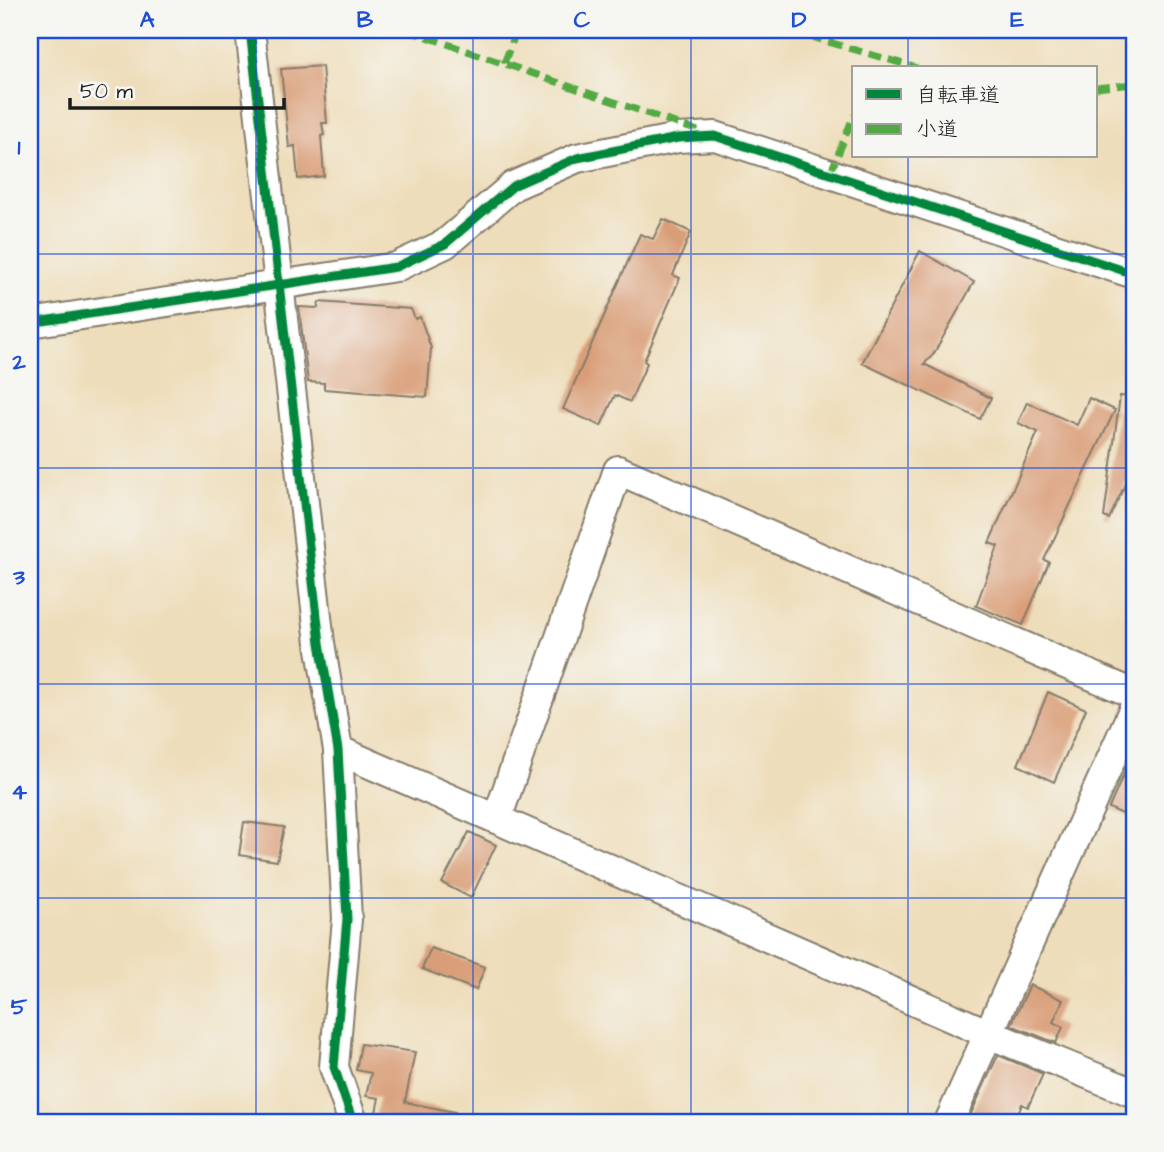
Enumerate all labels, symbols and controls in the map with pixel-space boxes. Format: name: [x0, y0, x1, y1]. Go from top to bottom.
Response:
text: A: [140, 4, 155, 36]
text: B: [357, 4, 374, 36]
text: C: [574, 4, 591, 36]
text: D: [792, 4, 807, 36]
text: E: [1010, 4, 1024, 36]
scale bar: [70, 66, 284, 110]
legend: [852, 66, 1098, 158]
text: 50 m: [80, 77, 134, 106]
text: 自転車道: [916, 81, 1000, 110]
text: 小道: [916, 115, 958, 144]
text: 1: [18, 131, 21, 163]
text: 2: [11, 346, 26, 378]
text: 3: [12, 561, 25, 593]
text: 4: [11, 776, 27, 808]
text: 5: [11, 991, 28, 1023]

